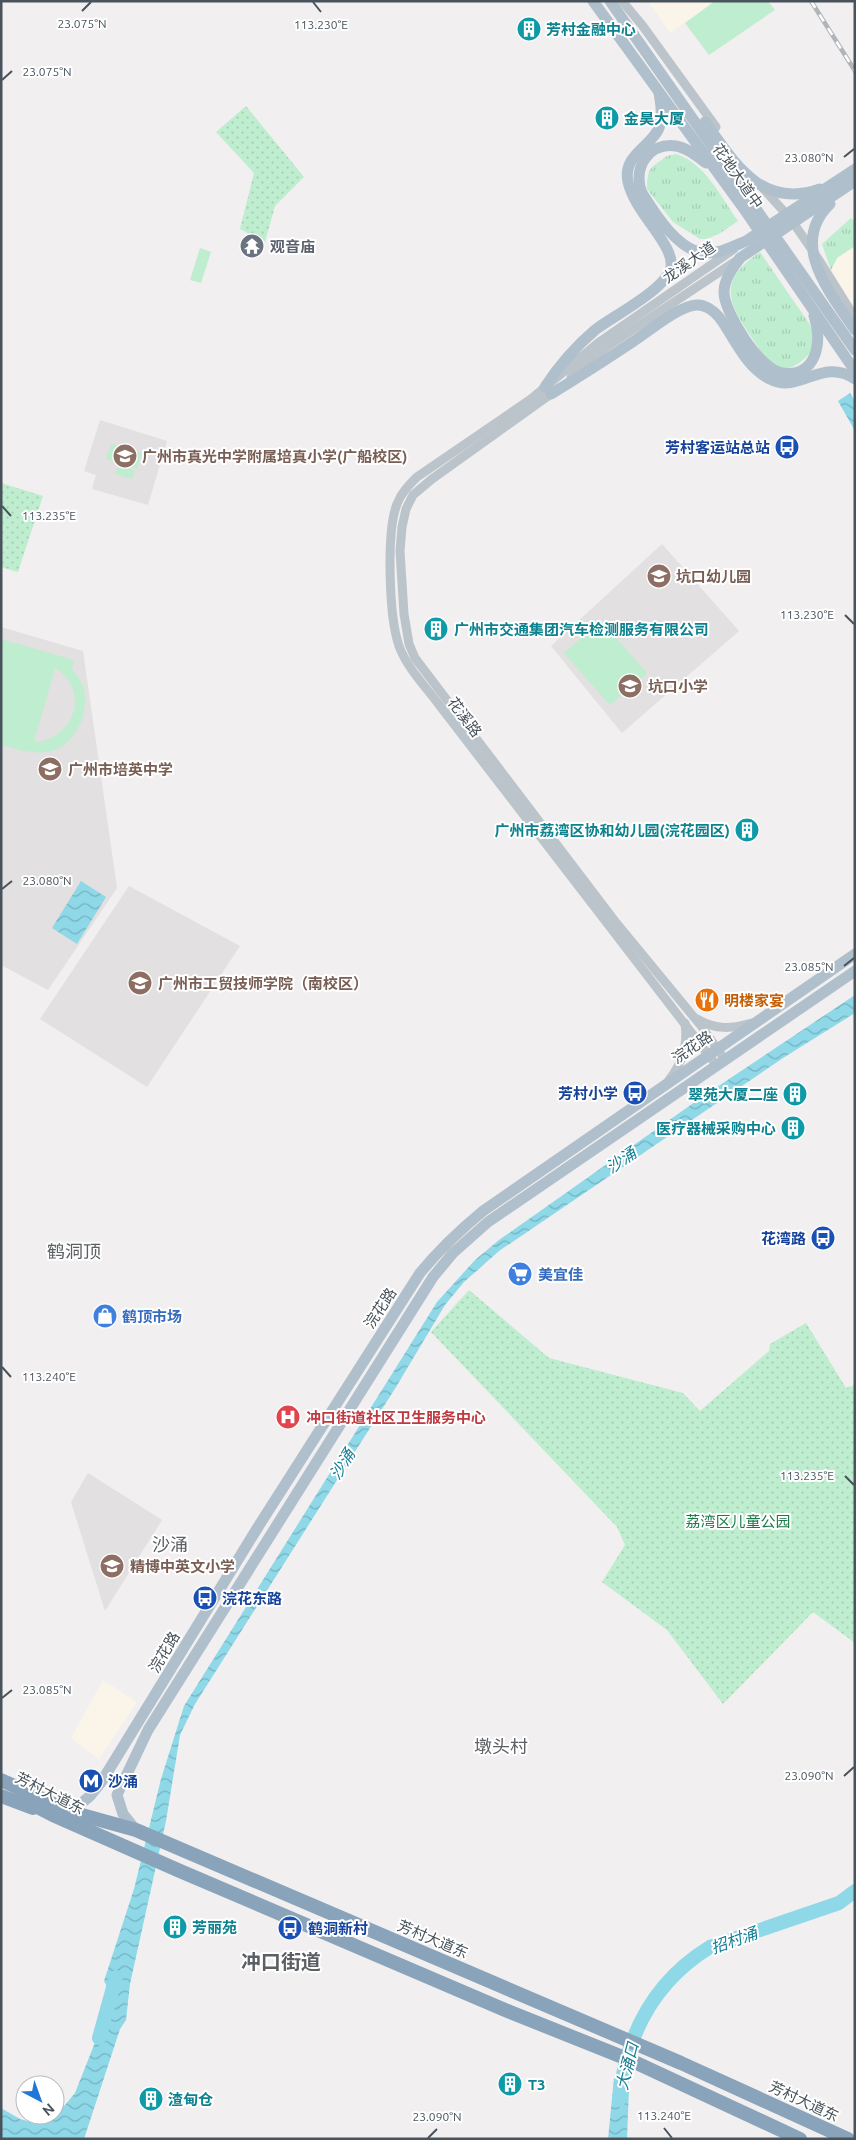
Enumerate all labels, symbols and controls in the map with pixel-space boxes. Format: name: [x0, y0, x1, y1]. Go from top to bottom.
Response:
building icon: 芳村金融中心: [516, 16, 542, 42]
text: 23.075°N: [57, 17, 107, 30]
text: 113.230°E: [294, 18, 348, 31]
place label: 芳村金融中心: [546, 21, 636, 38]
text: 23.075°N: [22, 65, 72, 78]
building icon: 金昊大厦: [594, 105, 620, 131]
place label: 金昊大厦: [624, 110, 684, 127]
street label: 花地大道中: [710, 140, 766, 212]
text: 23.080°N: [784, 151, 834, 164]
temple icon: 观音庙: [239, 233, 265, 259]
place label: 观音庙: [270, 238, 315, 255]
street label: 龙溪大道: [660, 238, 718, 286]
bus stop icon: 芳村客运站总站: [774, 434, 800, 460]
place label: 芳村客运站总站: [665, 439, 770, 456]
school or university icon: 广州市真光中学附属培真小学(广船校区): [112, 443, 138, 469]
place label: 广州市真光中学附属培真小学(广船校区): [142, 448, 407, 465]
text: 113.235°E: [22, 509, 76, 522]
school or university icon: 坑口幼儿园: [646, 563, 672, 589]
place label: 坑口幼儿园: [676, 568, 751, 585]
text: 113.230°E: [780, 608, 834, 621]
building icon: 广州市交通集团汽车检测服务有限公司: [423, 616, 449, 642]
place label: 广州市交通集团汽车检测服务有限公司: [454, 621, 709, 638]
school or university icon: 坑口小学: [617, 673, 643, 699]
place label: 坑口小学: [648, 678, 708, 695]
street label: 花溪路: [445, 694, 485, 740]
school or university icon: 广州市培英中学: [37, 756, 63, 782]
place label: 广州市培英中学: [68, 761, 173, 778]
building icon: 广州市荔湾区协和幼儿园(浣花园区): [734, 817, 760, 843]
place label: 广州市荔湾区协和幼儿园(浣花园区): [495, 822, 730, 839]
text: 23.080°N: [22, 874, 72, 887]
text: 23.085°N: [784, 960, 834, 973]
school or university icon: 广州市工贸技师学院（南校区）: [127, 970, 153, 996]
place label: 广州市工贸技师学院（南校区）: [158, 975, 368, 992]
restaurant icon: 明楼家宴: [694, 987, 720, 1013]
place label: 明楼家宴: [724, 992, 784, 1009]
street label: 浣花路: [669, 1027, 715, 1067]
bus stop icon: 芳村小学: [622, 1080, 648, 1106]
building icon: 翠苑大厦二座: [782, 1081, 808, 1107]
place label: 芳村小学: [558, 1085, 618, 1102]
place label: 翠苑大厦二座: [688, 1086, 778, 1103]
building icon: 医疗器械采购中心: [780, 1115, 806, 1141]
place label: 医疗器械采购中心: [656, 1120, 776, 1137]
water label: 沙涌: [603, 1142, 641, 1177]
bus stop icon: 花湾路: [810, 1225, 836, 1251]
place label: 花湾路: [761, 1230, 806, 1247]
district label: 鹤洞顶: [47, 1241, 101, 1261]
supermarket icon: 美宜佳: [507, 1261, 533, 1287]
place label: 美宜佳: [538, 1266, 583, 1283]
street label: 浣花路: [361, 1284, 399, 1332]
shop icon: 鹤顶市场: [92, 1303, 118, 1329]
place label: 鹤顶市场: [122, 1308, 182, 1325]
text: 113.240°E: [22, 1370, 76, 1383]
hospital icon: 冲口街道社区卫生服务中心: [275, 1404, 301, 1430]
place label: 冲口街道社区卫生服务中心: [306, 1409, 486, 1426]
water label: 沙涌: [326, 1444, 359, 1482]
text: 113.235°E: [780, 1469, 834, 1482]
park label: 荔湾区儿童公园: [685, 1513, 791, 1530]
district label: 沙涌: [152, 1534, 188, 1554]
school or university icon: 精博中英文小学: [99, 1553, 125, 1579]
place label: 精博中英文小学: [130, 1558, 235, 1575]
bus stop icon: 浣花东路: [192, 1585, 218, 1611]
place label: 浣花东路: [222, 1590, 282, 1607]
street label: 浣花路: [145, 1628, 183, 1676]
text: 23.085°N: [22, 1683, 72, 1696]
district label: 墩头村: [474, 1736, 528, 1756]
street label: 芳村大道东: [13, 1768, 87, 1818]
metro station icon: 沙涌: [78, 1768, 104, 1794]
text: 23.090°N: [784, 1769, 834, 1782]
place label: 沙涌: [108, 1773, 138, 1790]
building icon: 芳丽苑: [162, 1914, 188, 1940]
bus stop icon: 鹤洞新村: [277, 1915, 303, 1941]
street label: 芳村大道东: [395, 1917, 471, 1961]
place label: 芳丽苑: [192, 1919, 237, 1936]
place label: 鹤洞新村: [308, 1920, 368, 1937]
water label: 招村涌: [708, 1923, 762, 1957]
district label: 冲口街道: [241, 1950, 321, 1973]
water label: 大涌口: [612, 2040, 642, 2091]
building icon: T3: [497, 2071, 523, 2097]
north arrow: [15, 2075, 65, 2125]
place label: T3: [528, 2076, 545, 2093]
street label: 芳村大道东: [766, 2077, 842, 2125]
building icon: 渣甸仓: [138, 2086, 164, 2112]
place label: 渣甸仓: [168, 2091, 213, 2108]
text: N: [39, 2100, 58, 2119]
text: 113.240°E: [637, 2109, 691, 2122]
text: 23.090°N: [412, 2110, 462, 2123]

